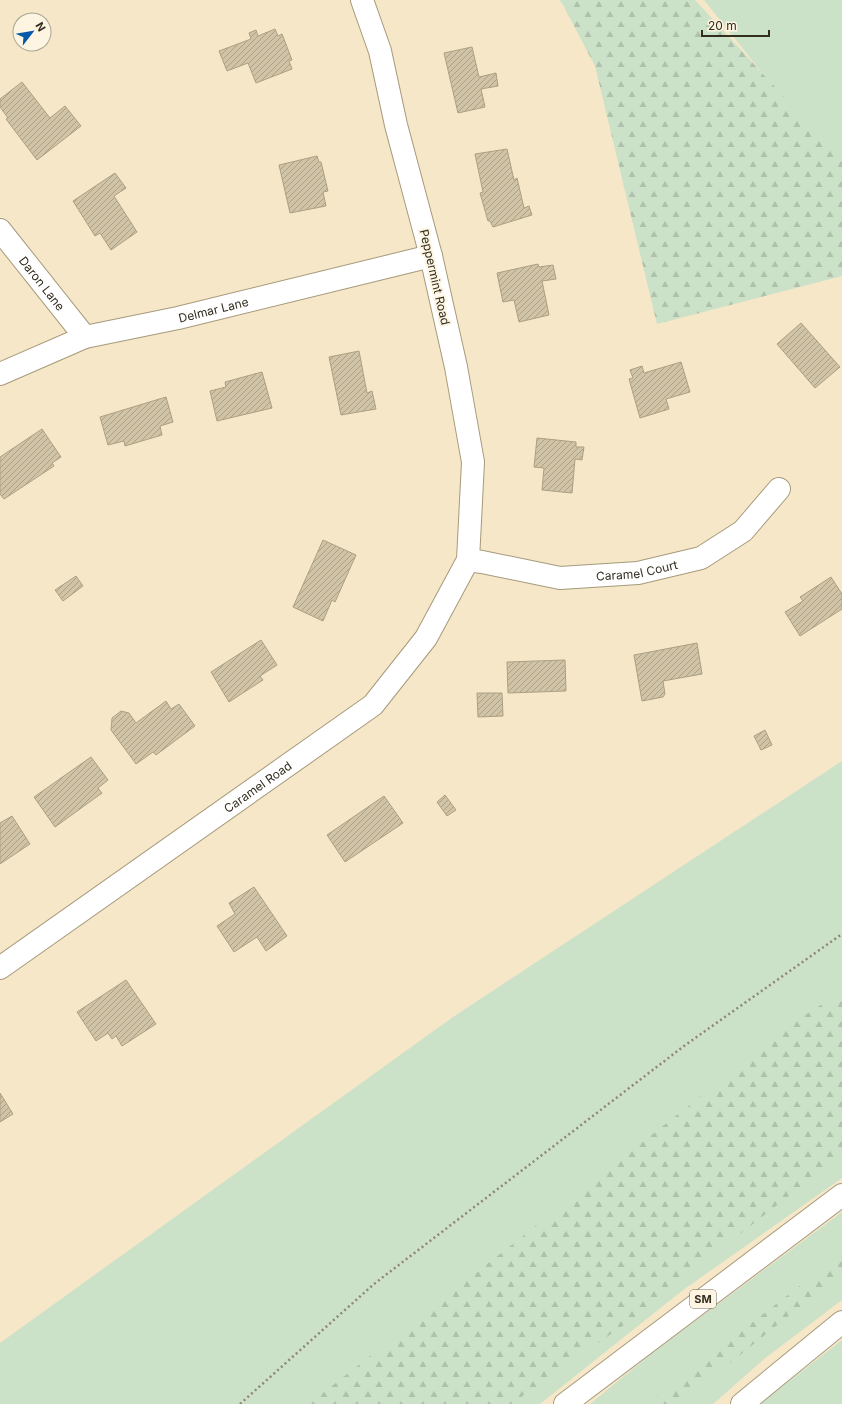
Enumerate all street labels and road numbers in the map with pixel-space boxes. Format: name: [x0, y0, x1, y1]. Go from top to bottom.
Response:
street label: Peppermint Road: [417, 228, 453, 326]
street label: Daron Lane: [16, 253, 68, 313]
street label: Delmar Lane: [177, 294, 250, 325]
street label: Caramel Court: [596, 556, 679, 583]
street label: Caramel Road: [221, 757, 294, 816]
road number: SM: [690, 1290, 716, 1308]

